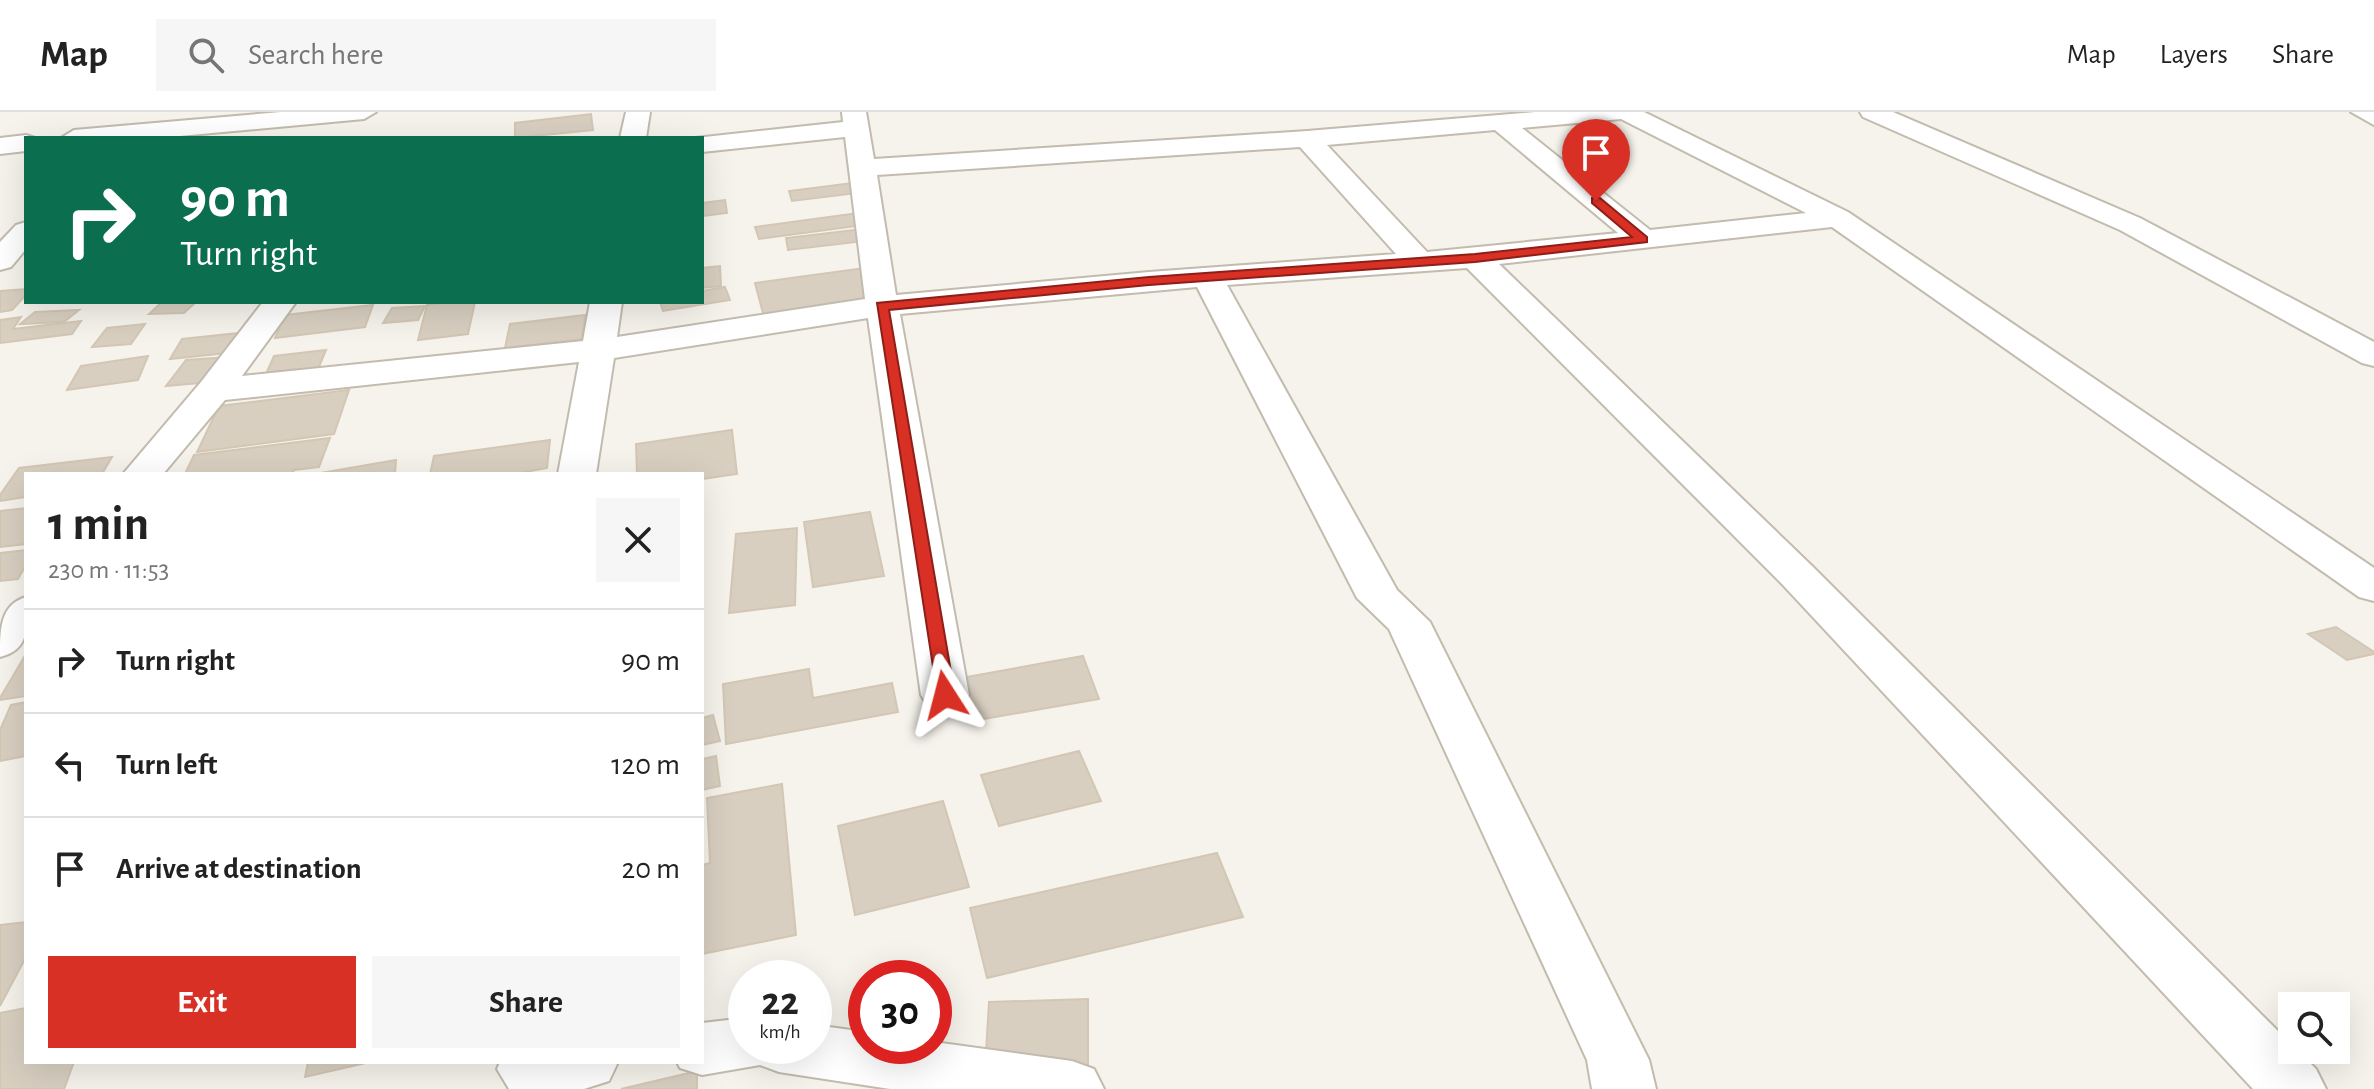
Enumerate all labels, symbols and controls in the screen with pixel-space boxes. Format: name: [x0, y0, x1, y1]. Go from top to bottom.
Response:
search box: [156, 19, 716, 91]
icon: search: [184, 33, 228, 77]
text: Map: [40, 36, 108, 74]
text: Search here: [248, 40, 384, 70]
text: Map: [2067, 41, 2116, 69]
text: Layers: [2160, 41, 2228, 69]
text: Share: [2272, 41, 2334, 69]
pin: [1562, 119, 1630, 201]
icon: arrive: [1574, 131, 1618, 175]
icon: right: [48, 168, 152, 272]
text: 90 m: [180, 171, 290, 227]
text: Turn right: [180, 236, 317, 272]
button: close: [596, 498, 680, 582]
text: 1 min: [48, 501, 149, 549]
text: 230 m · 11:53: [48, 557, 169, 583]
icon: right: [48, 639, 92, 683]
text: Turn right: [116, 646, 235, 676]
text: 90 m: [621, 646, 680, 676]
position arrow: [903, 653, 987, 737]
icon: left: [48, 743, 92, 787]
text: Turn left: [116, 750, 217, 780]
text: 120 m: [611, 750, 680, 780]
icon: arrive: [48, 847, 92, 891]
text: Arrive at destination: [116, 854, 362, 884]
text: 20 m: [622, 854, 680, 884]
button: Exit: [48, 956, 356, 1048]
button: Share: [372, 956, 680, 1048]
speed limit sign: 30: [848, 960, 952, 1064]
text: 22: [761, 982, 799, 1022]
map controls: [2278, 992, 2350, 1064]
button: search: [2278, 992, 2350, 1064]
text: km/h: [759, 1022, 801, 1042]

